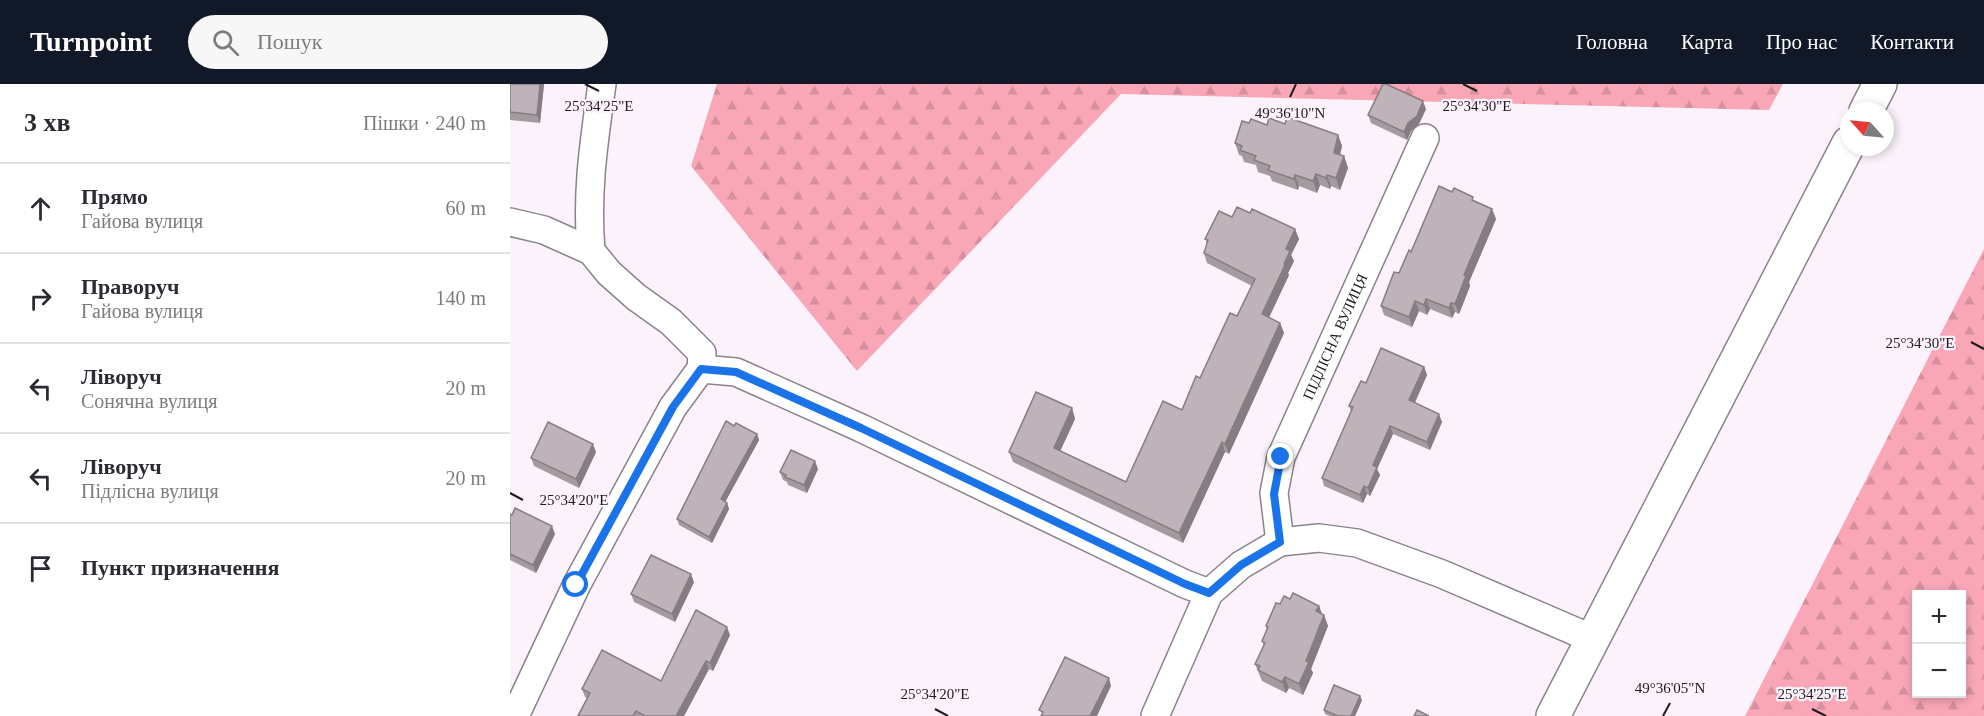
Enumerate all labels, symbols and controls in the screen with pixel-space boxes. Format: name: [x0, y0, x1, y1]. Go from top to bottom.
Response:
search box: [188, 15, 608, 69]
text: Turnpoint: [30, 26, 152, 57]
icon: search: [209, 26, 242, 59]
text: Пошук: [257, 29, 322, 54]
text: Головна: [1576, 30, 1648, 54]
text: Карта: [1681, 30, 1733, 54]
text: Про нас: [1766, 30, 1837, 54]
text: Контакти: [1870, 30, 1954, 54]
text: 25°34'25"E: [565, 98, 634, 114]
text: 25°34'30"E: [1443, 98, 1512, 114]
north arrow: [1840, 102, 1894, 156]
text: 49°36'10"N: [1255, 105, 1325, 121]
text: 3 хв: [24, 108, 71, 137]
text: Пішки · 240 m: [363, 112, 486, 134]
text: Прямо: [81, 184, 148, 209]
icon: ahead: [24, 192, 57, 225]
text: 60 m: [445, 197, 486, 219]
text: Гайова вулиця: [81, 210, 203, 232]
street label: ПІДЛІСНА ВУЛИЦЯ: [1300, 271, 1371, 402]
text: Праворуч: [81, 274, 179, 299]
icon: right: [24, 282, 57, 315]
text: 140 m: [435, 287, 486, 309]
text: Гайова вулиця: [81, 300, 203, 322]
text: 25°34'30"E: [1886, 335, 1955, 351]
text: Ліворуч: [81, 364, 162, 389]
icon: left: [24, 372, 57, 405]
text: 20 m: [445, 377, 486, 399]
text: Сонячна вулиця: [81, 390, 217, 412]
route end: [1267, 443, 1293, 469]
text: Ліворуч: [81, 454, 162, 479]
icon: left: [24, 462, 57, 495]
text: 20 m: [445, 467, 486, 489]
text: Підлісна вулиця: [81, 480, 219, 502]
text: 25°34'20"E: [540, 492, 609, 508]
icon: arrive: [24, 552, 57, 585]
text: Пункт призначення: [81, 555, 279, 580]
route start: [562, 571, 588, 597]
map controls: [1912, 590, 1966, 698]
button: +: [1912, 590, 1966, 644]
button: −: [1912, 644, 1966, 698]
text: 49°36'05"N: [1635, 680, 1705, 696]
text: 25°34'20"E: [901, 686, 970, 702]
text: 25°34'25"E: [1778, 686, 1847, 702]

